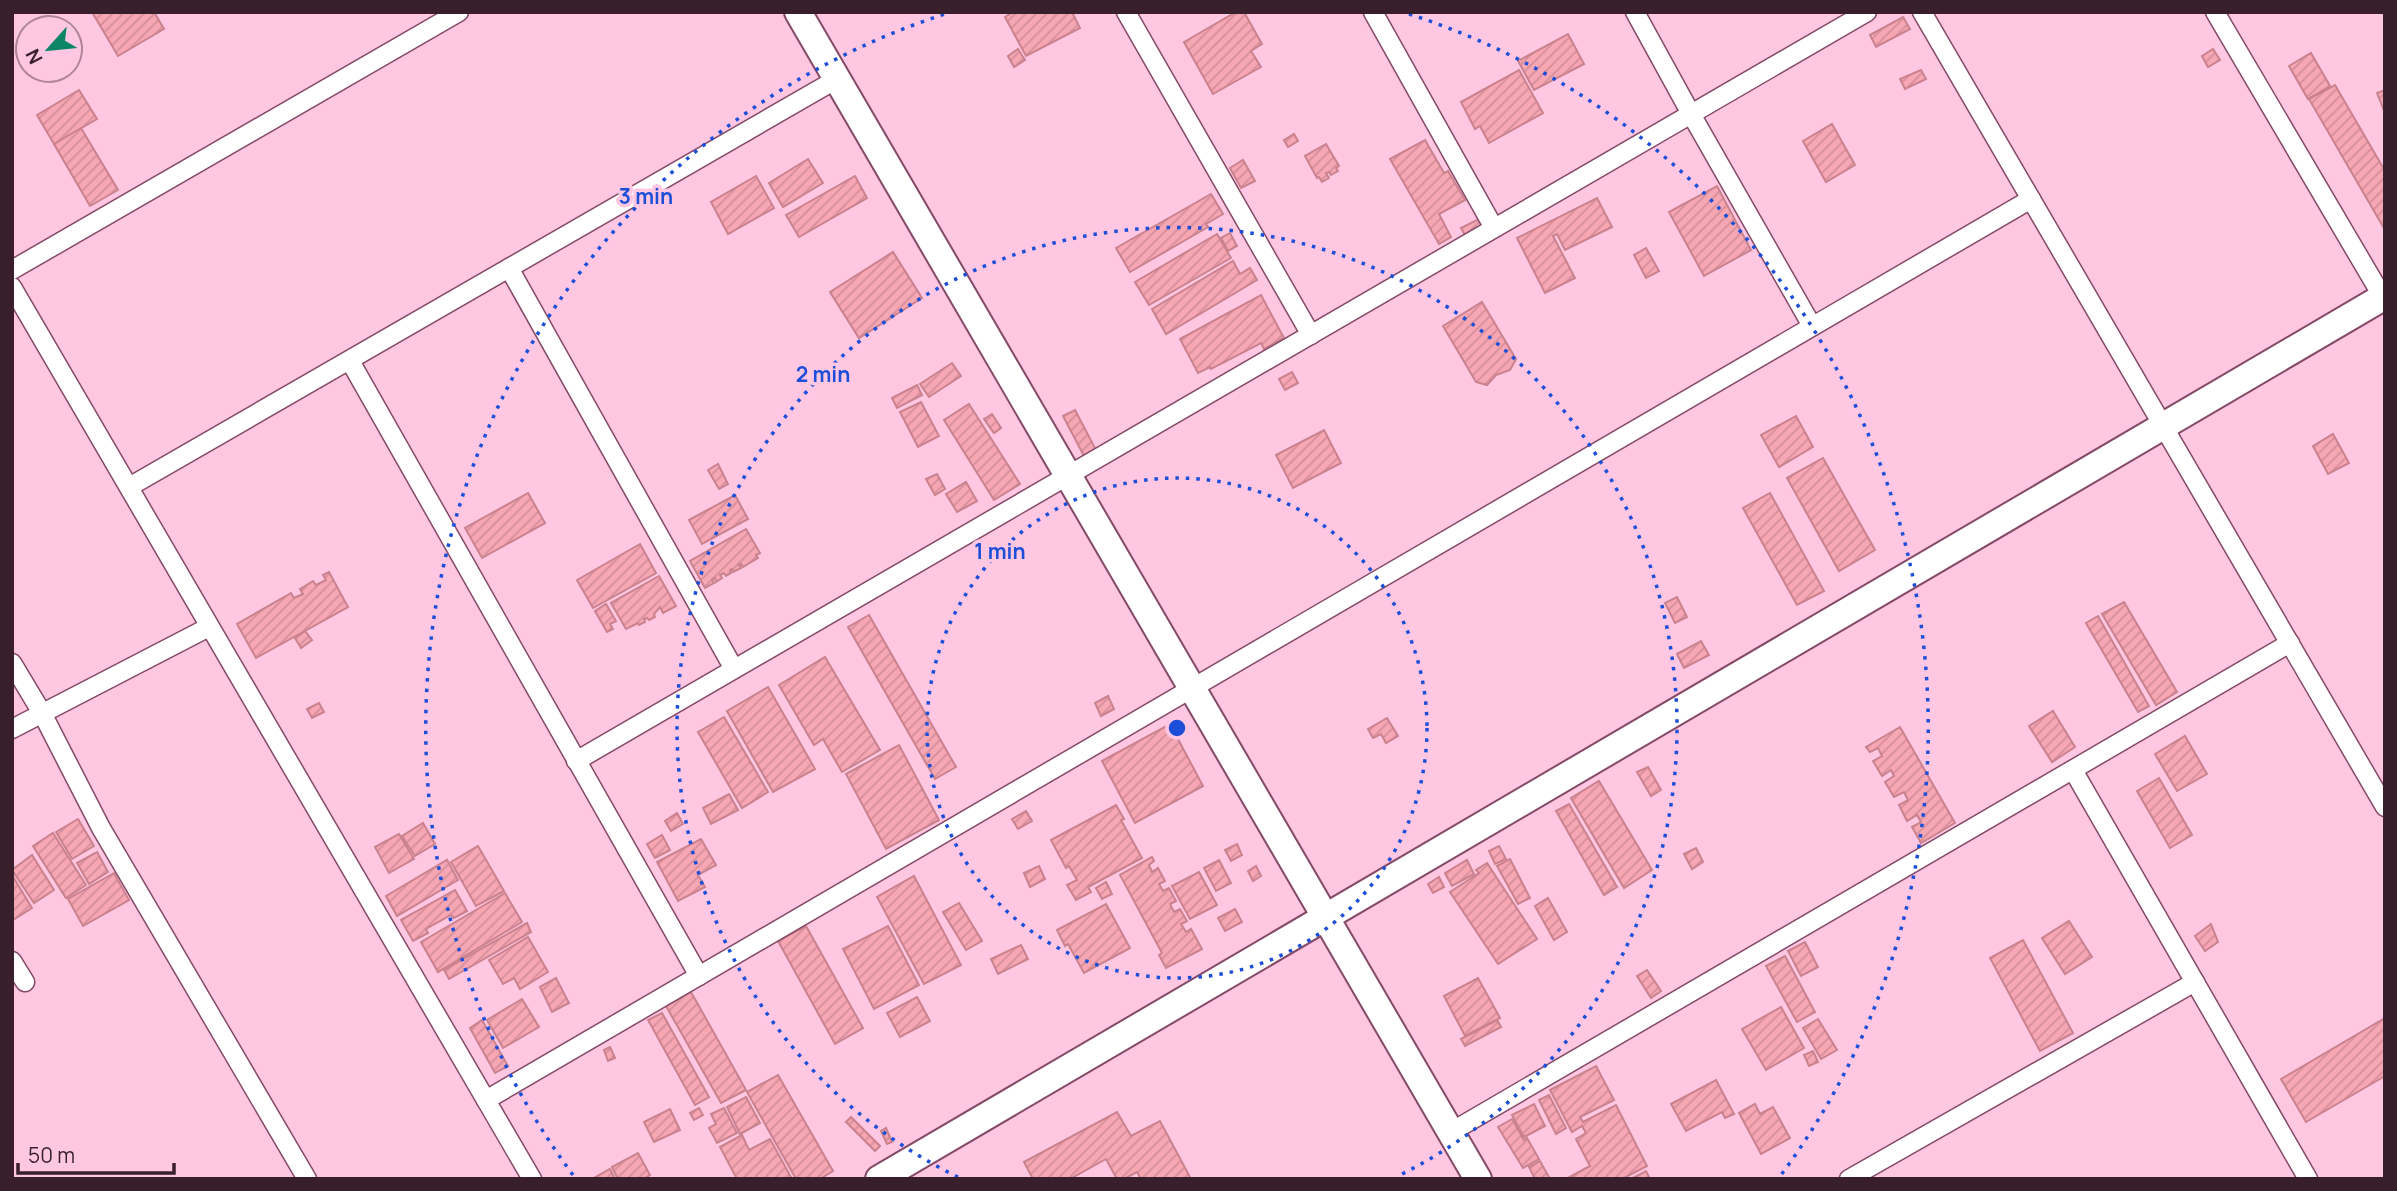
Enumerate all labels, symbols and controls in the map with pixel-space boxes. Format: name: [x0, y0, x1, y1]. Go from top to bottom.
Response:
north arrow: [14, 14, 84, 84]
text: N: [19, 45, 49, 69]
text: 3 min: [619, 182, 673, 210]
text: 2 min: [796, 360, 850, 388]
text: 1 min: [974, 537, 1026, 565]
centre of rings: [1165, 716, 1189, 740]
scale bar: [18, 1132, 173, 1176]
text: 50 m: [28, 1141, 75, 1169]

